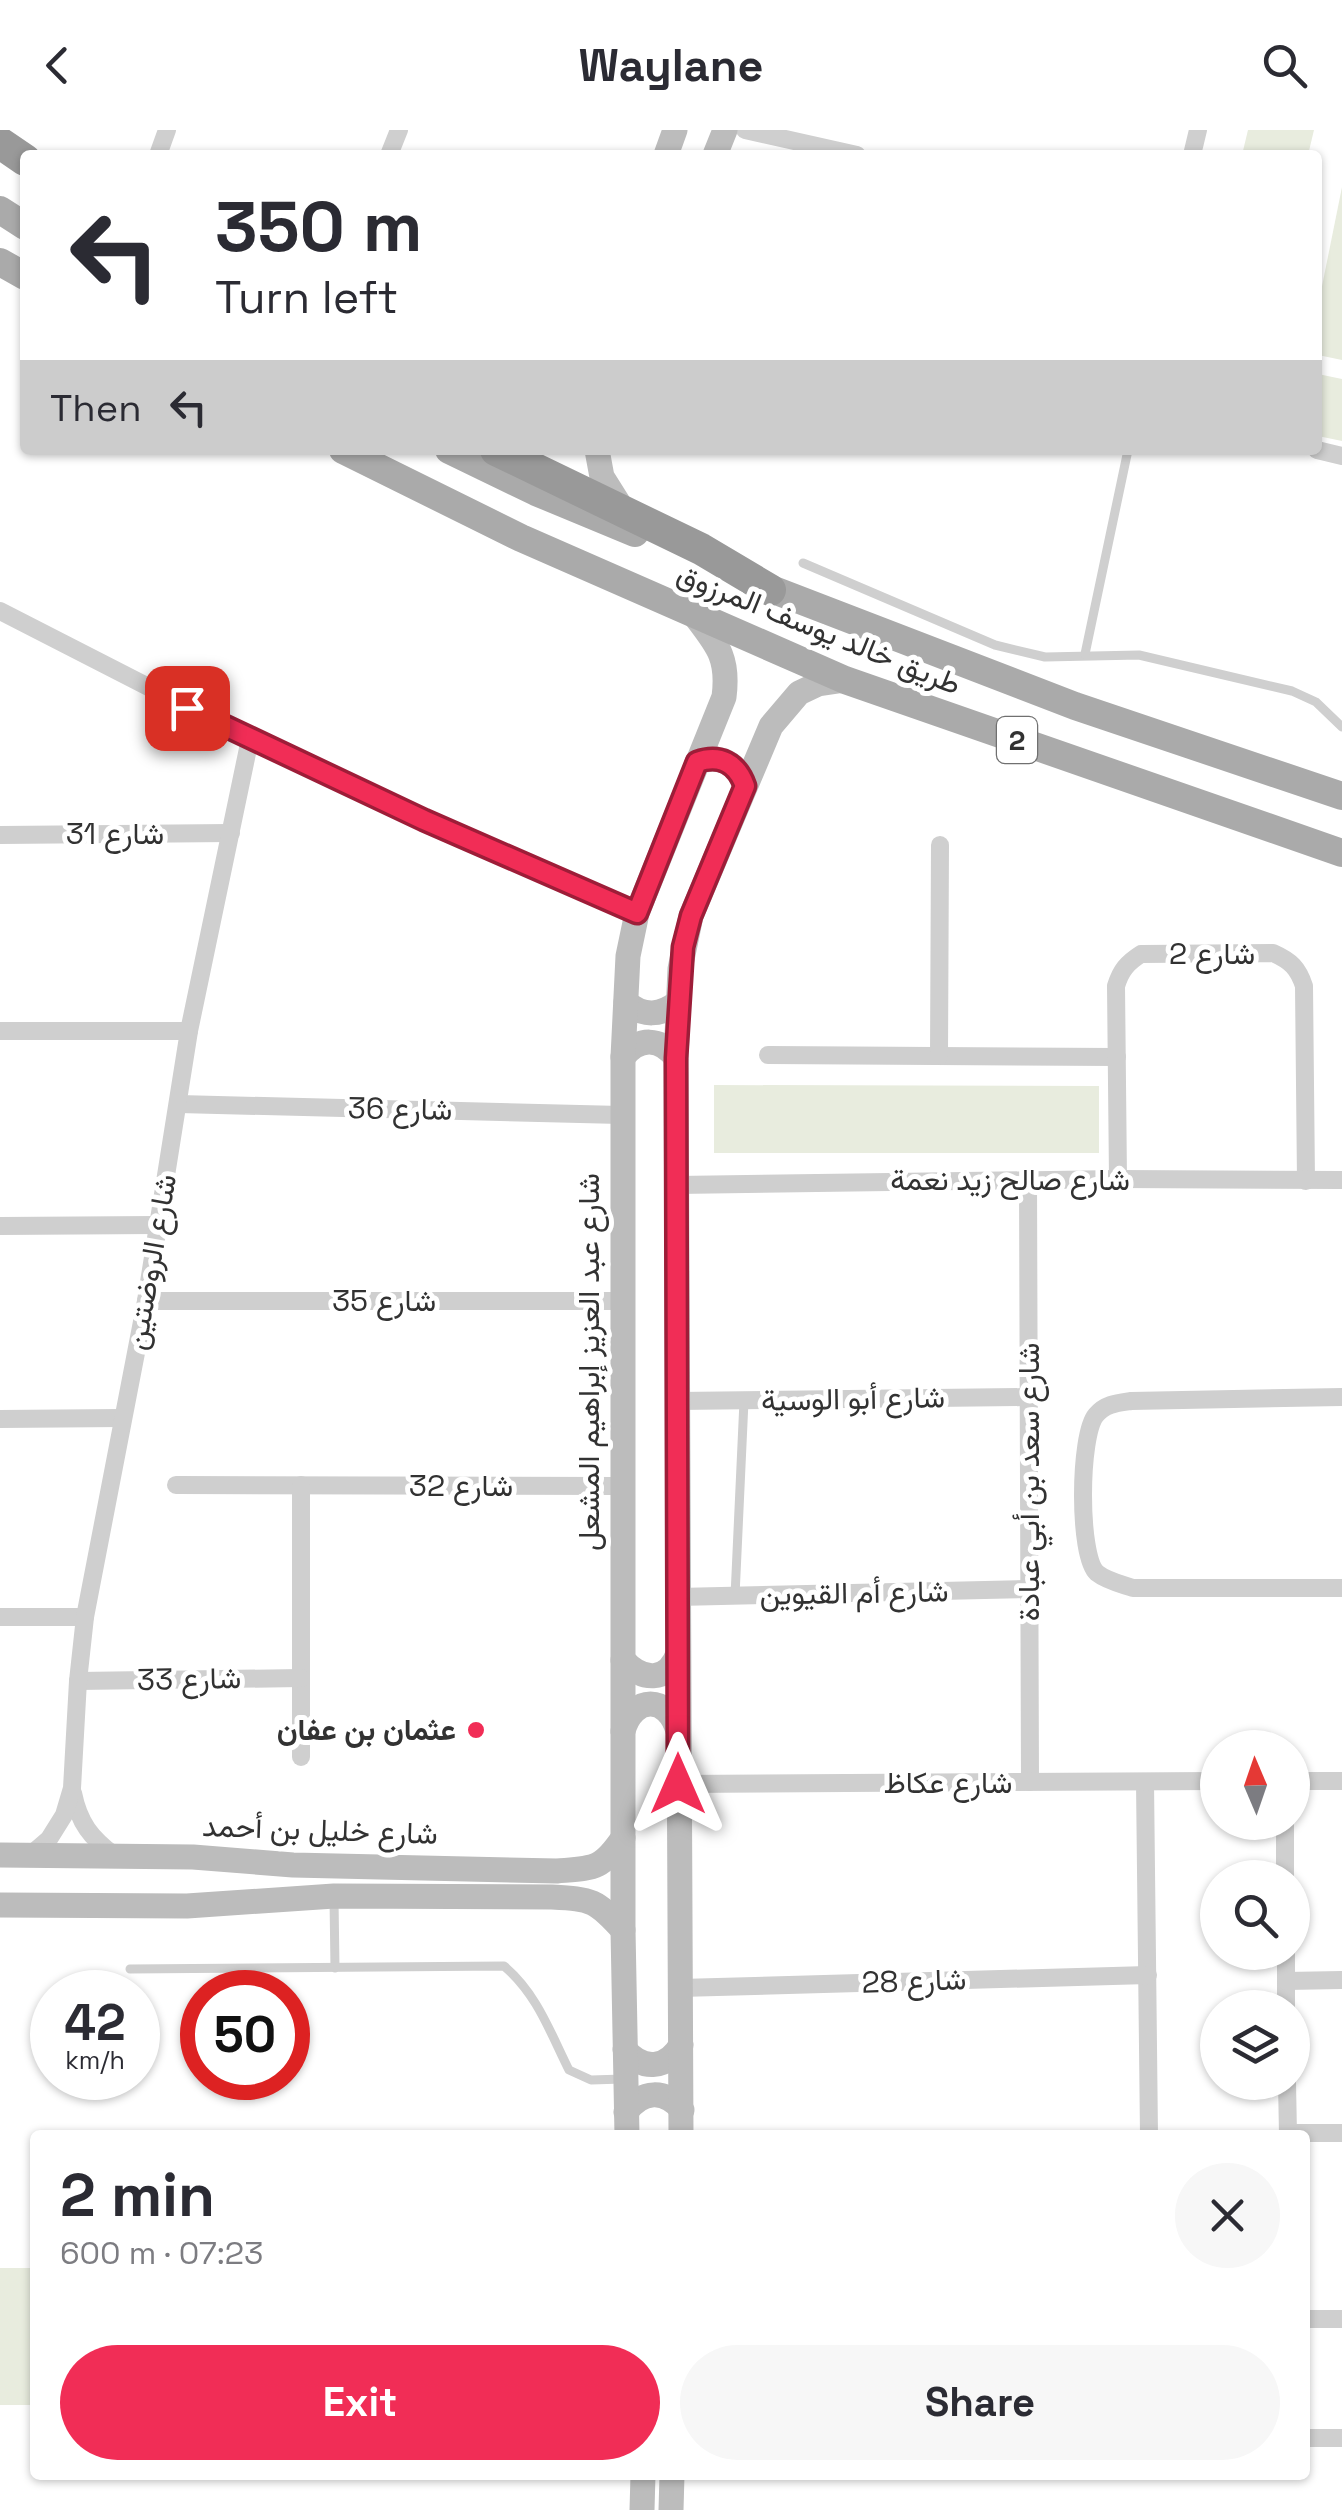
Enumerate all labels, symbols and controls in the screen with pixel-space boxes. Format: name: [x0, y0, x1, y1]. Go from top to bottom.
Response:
text: Waylane: [579, 37, 763, 94]
icon: back: [30, 38, 85, 93]
icon: search: [1257, 38, 1312, 93]
text: 350 m: [215, 182, 422, 271]
icon: left: [50, 190, 180, 320]
text: Turn left: [215, 269, 398, 326]
icon: left: [161, 380, 216, 435]
text: Then: [50, 384, 141, 432]
street label: طريق خالد يوسف المرزوق: [671, 554, 967, 703]
pin: [145, 666, 230, 751]
icon: arrive: [160, 681, 215, 736]
road number: 2: [997, 717, 1037, 763]
street label: شارع 31: [66, 814, 164, 854]
street label: شارع 2: [1169, 934, 1255, 974]
street label: شارع 36: [347, 1088, 453, 1130]
street label: شارع صالح زيد نعمة: [890, 1160, 1130, 1200]
street label: شارع الروضتين: [116, 1171, 186, 1353]
street label: شارع عبد العزيز إبراهيم المشعل: [569, 1173, 609, 1551]
street label: شارع 35: [332, 1281, 436, 1321]
street label: شارع سعد بن أبي عبادة: [1009, 1343, 1053, 1621]
street label: شارع أبو الوسية: [761, 1377, 945, 1421]
street label: شارع 32: [409, 1466, 513, 1506]
street label: شارع أم القيوين: [759, 1571, 949, 1615]
street label: شارع 33: [137, 1658, 241, 1700]
place label: عثمان بن عفان: [277, 1710, 456, 1749]
marker: عثمان بن عفان: [465, 1719, 487, 1741]
north arrow: [1200, 1730, 1310, 1840]
map controls: [1200, 1730, 1310, 2100]
position arrow: [626, 1732, 730, 1836]
street label: شارع عكاظ: [883, 1763, 1013, 1803]
street label: شارع خليل بن أحمد: [201, 1806, 439, 1854]
button: search: [1200, 1860, 1310, 1970]
street label: شارع 28: [861, 1959, 967, 2003]
speed limit sign: 50: [180, 1970, 310, 2100]
button: layers: [1200, 1990, 1310, 2100]
text: 42: [64, 1991, 126, 2055]
text: km/h: [65, 2044, 125, 2076]
text: 2 min: [60, 2157, 215, 2234]
button: close: [1175, 2163, 1280, 2268]
text: 600 m · 07:23: [60, 2233, 263, 2273]
button: Exit: [60, 2345, 660, 2460]
button: Share: [680, 2345, 1280, 2460]

